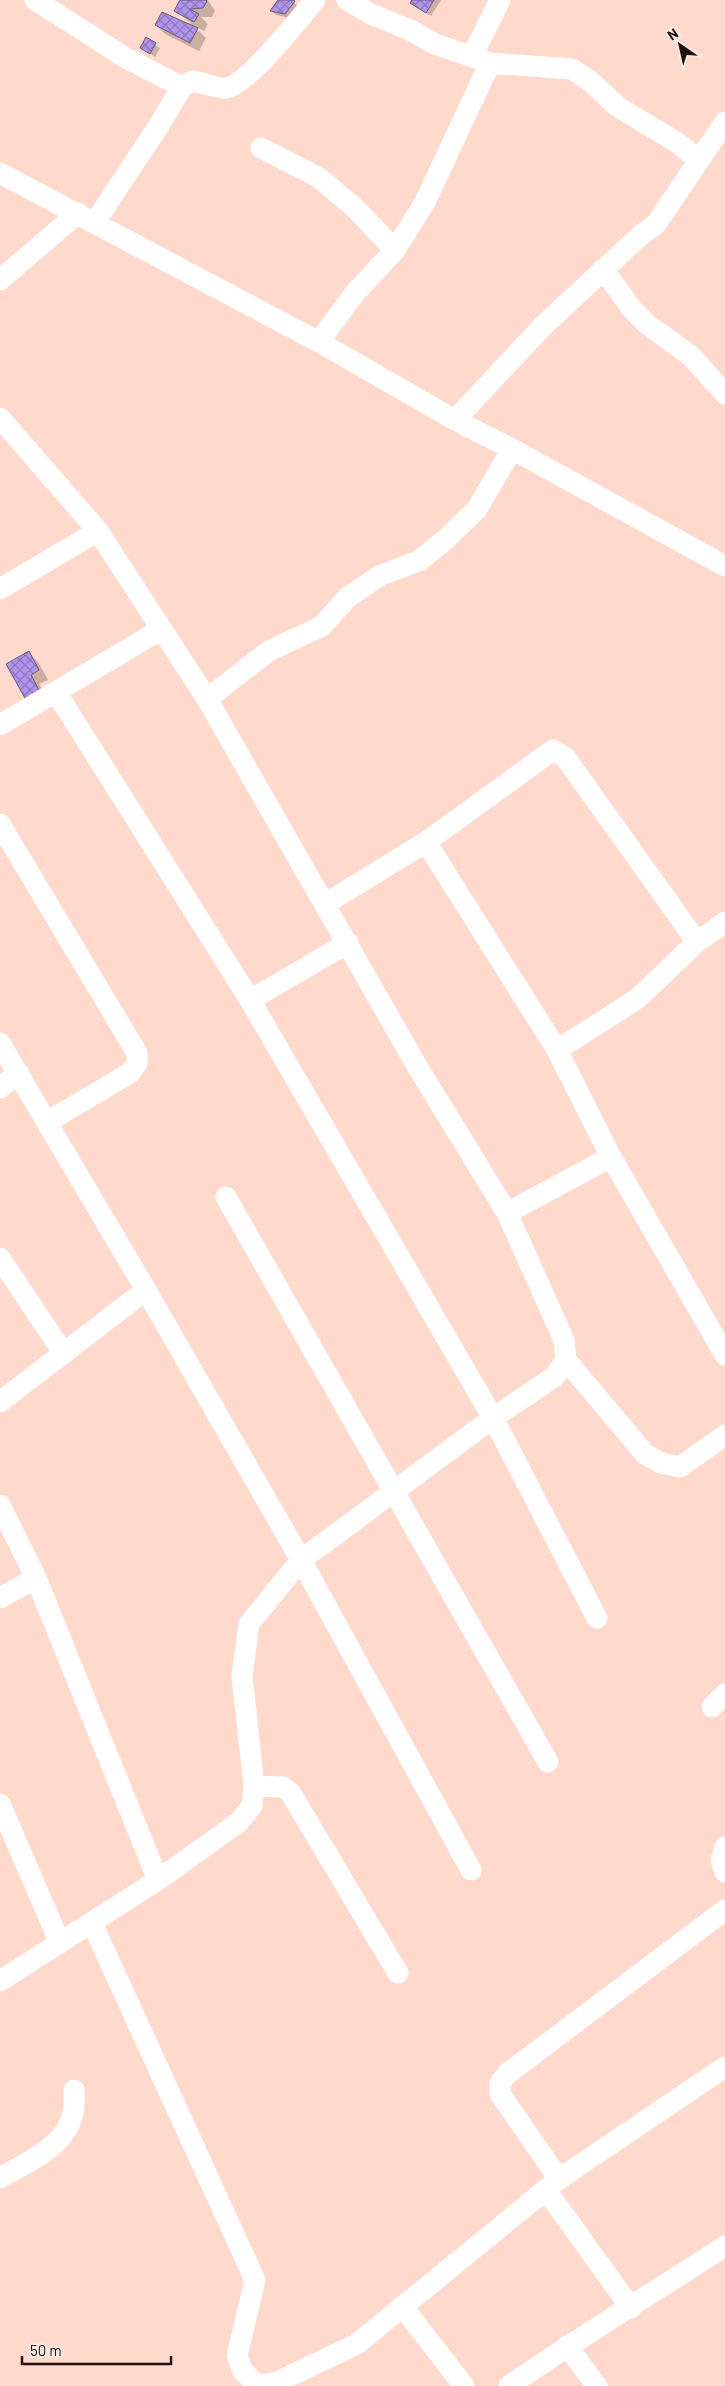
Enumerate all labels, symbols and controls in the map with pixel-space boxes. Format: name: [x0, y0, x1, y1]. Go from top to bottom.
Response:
north arrow: [655, 20, 705, 70]
text: N: [664, 24, 681, 43]
scale bar: [22, 2334, 171, 2366]
text: 50 m: [30, 2341, 62, 2359]

